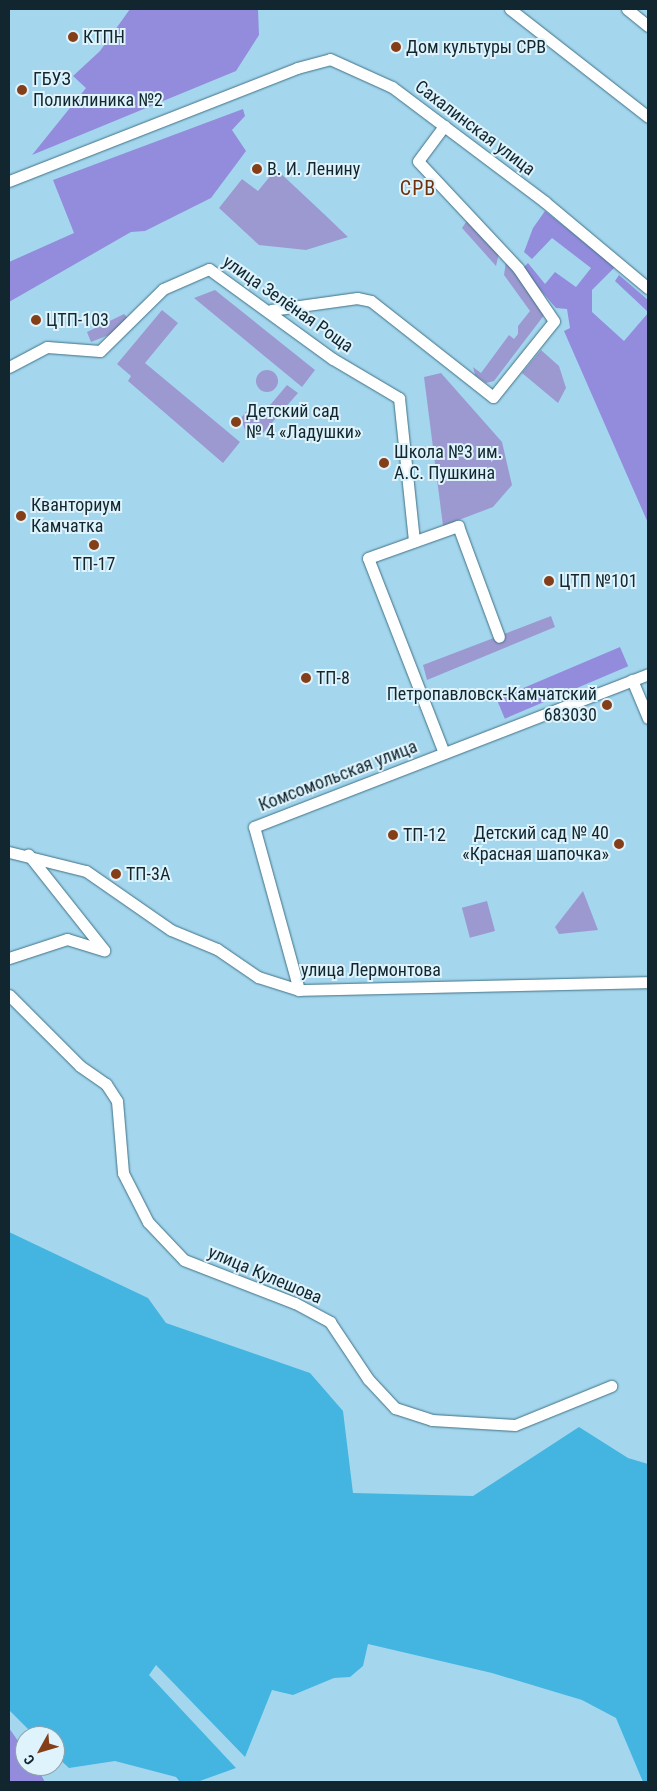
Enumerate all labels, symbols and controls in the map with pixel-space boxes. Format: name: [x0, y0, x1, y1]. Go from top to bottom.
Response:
place label: КТПН: [83, 26, 125, 48]
marker: КТПН: [67, 31, 79, 43]
place label: Дом культуры СРВ: [406, 36, 546, 58]
marker: Дом культуры СРВ: [390, 41, 402, 53]
place label: ГБУЗ Поликлиника №2: [33, 69, 163, 112]
street label: Сахалинская улица: [411, 76, 539, 180]
marker: ГБУЗ Поликлиника №2: [15, 83, 29, 97]
place label: В. И. Ленину: [267, 158, 360, 180]
marker: В. И. Ленину: [251, 163, 263, 175]
district label: СРВ: [399, 176, 437, 200]
street label: улица Зелёная Роща: [219, 251, 357, 357]
place label: ЦТП-103: [46, 309, 109, 331]
marker: ЦТП-103: [30, 314, 42, 326]
place label: Детский сад № 4 «Ладушки»: [246, 401, 361, 444]
marker: Детский сад № 4 «Ладушки»: [230, 416, 242, 428]
place label: Школа №3 им. А.С. Пушкина: [394, 442, 502, 484]
marker: Школа №3 им. А.С. Пушкина: [378, 457, 390, 469]
place label: Кванториум Камчатка: [31, 495, 121, 538]
marker: Кванториум Камчатка: [15, 510, 27, 522]
marker: ТП-17: [88, 539, 100, 551]
place label: ТП-17: [73, 553, 115, 575]
place label: ЦТП №101: [559, 570, 638, 592]
marker: ЦТП №101: [543, 575, 555, 587]
place label: ТП-8: [316, 667, 350, 689]
marker: ТП-8: [300, 672, 312, 684]
place label: Петропавловск-Камчатский 683030: [387, 684, 597, 726]
marker: Петропавловск-Камчатский 683030: [601, 699, 613, 711]
street label: Комсомольская улица: [256, 736, 420, 816]
place label: Детский сад № 40 «Красная шапочка»: [462, 823, 609, 866]
place label: ТП-12: [403, 824, 446, 846]
marker: ТП-12: [387, 829, 399, 841]
marker: Детский сад № 40 «Красная шапочка»: [613, 838, 625, 850]
place label: ТП-3А: [126, 863, 170, 885]
marker: ТП-3А: [110, 868, 122, 880]
street label: улица Лермонтова: [301, 959, 441, 981]
street label: улица Кулешова: [205, 1241, 325, 1309]
north arrow: [15, 1726, 65, 1776]
text: С: [20, 1752, 38, 1768]

